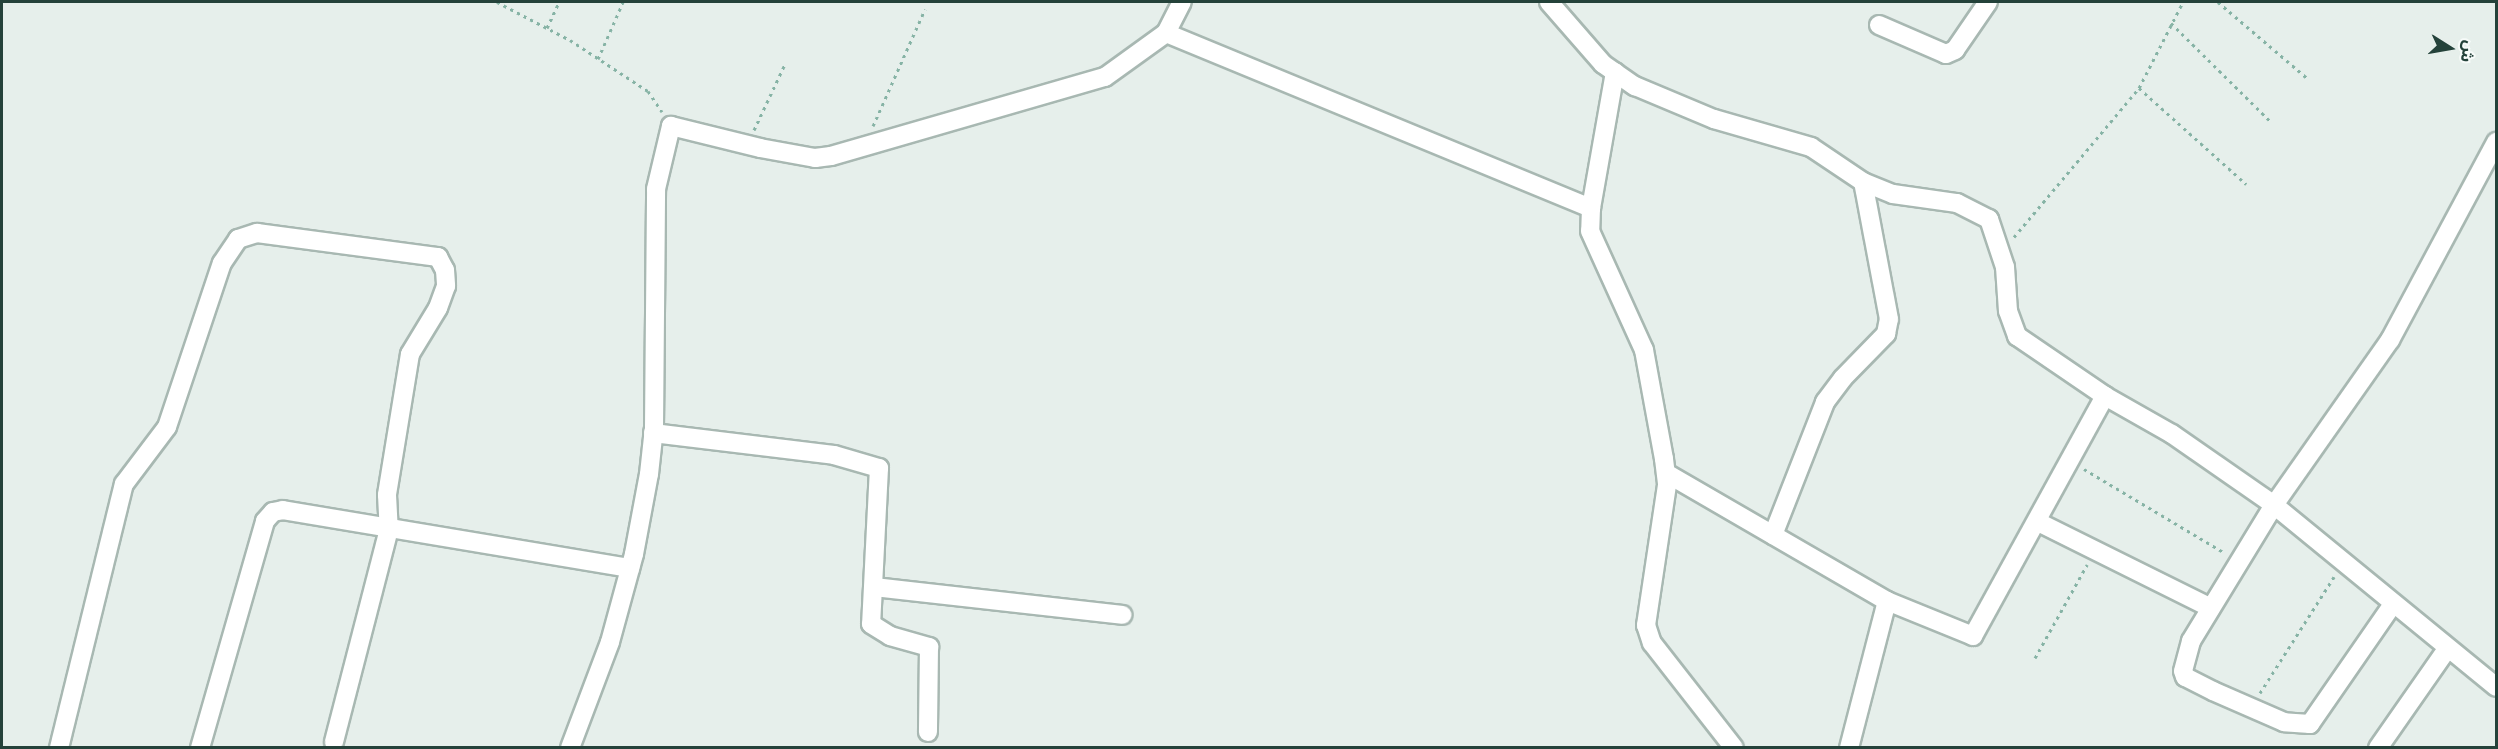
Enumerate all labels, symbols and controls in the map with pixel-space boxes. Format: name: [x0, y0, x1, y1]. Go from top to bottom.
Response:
north arrow: [2420, 18, 2480, 78]
text: ش: [2457, 39, 2480, 64]

